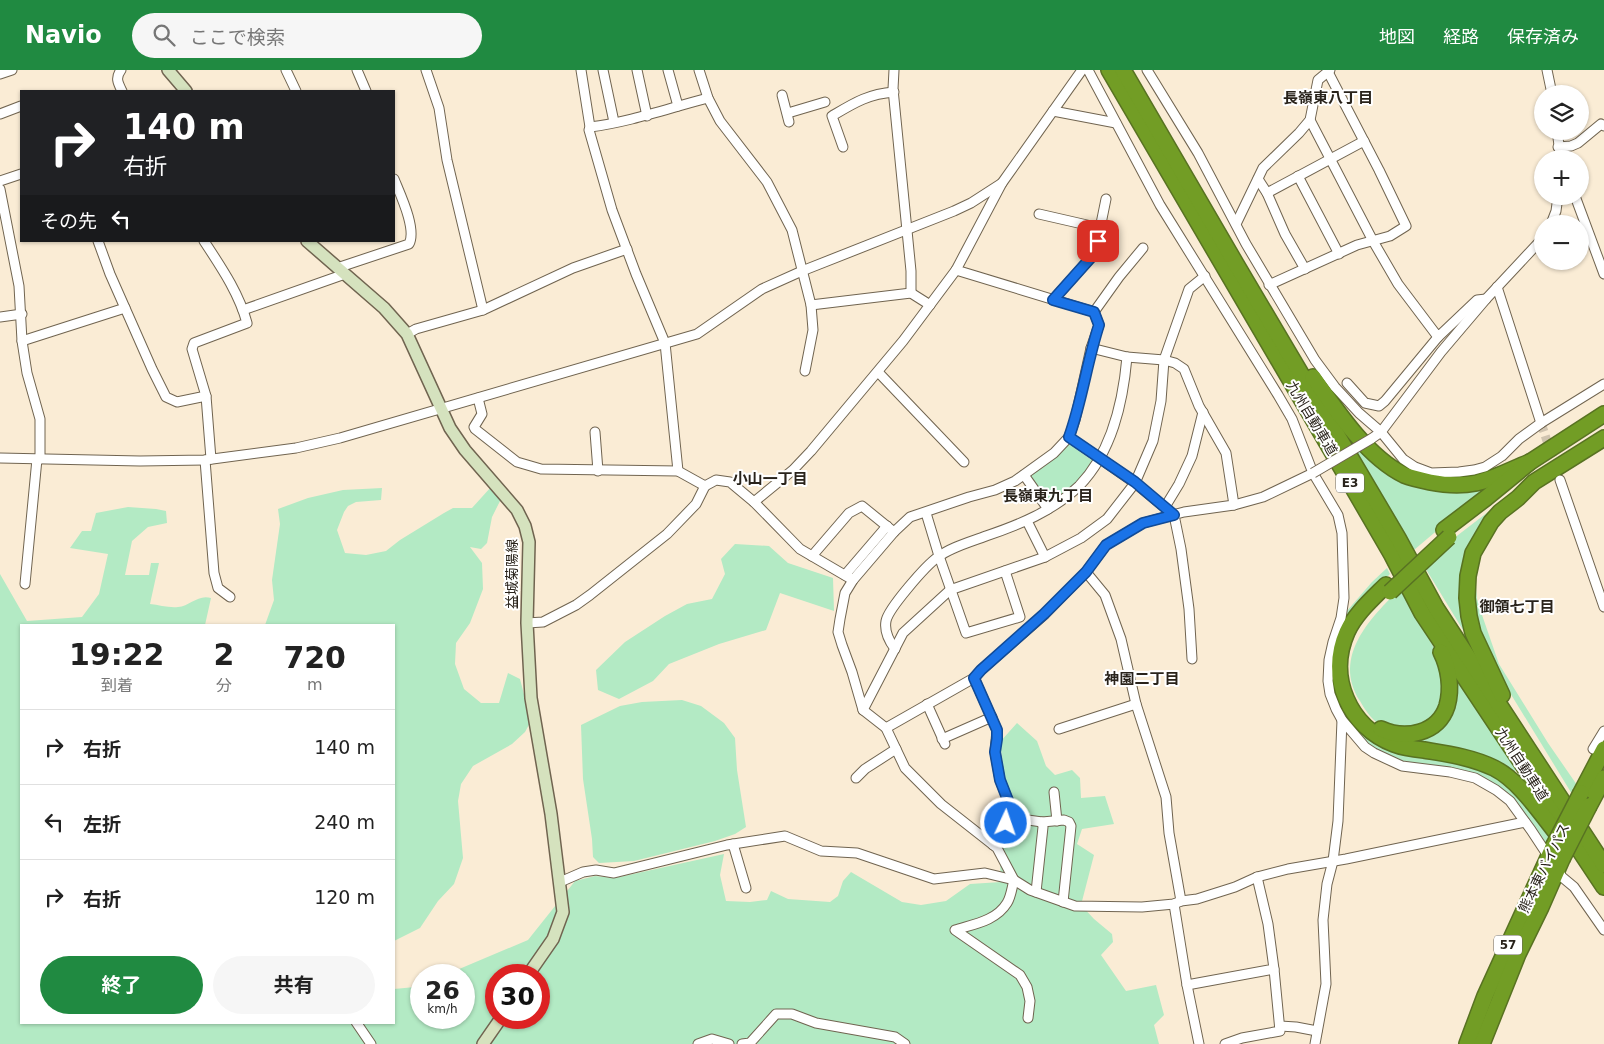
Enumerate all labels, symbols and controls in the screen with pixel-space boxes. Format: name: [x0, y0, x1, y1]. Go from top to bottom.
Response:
search box: [132, 13, 482, 58]
text: Navio: [25, 21, 102, 49]
icon: search: [150, 21, 178, 49]
text: ここで検索: [190, 26, 285, 48]
text: 地図: [1379, 26, 1415, 47]
text: 経路: [1443, 26, 1479, 47]
text: 保存済み: [1507, 26, 1579, 47]
map controls: [1534, 85, 1589, 270]
button: layers: [1534, 85, 1589, 140]
district label: 長嶺東八丁目: [1283, 89, 1373, 107]
text: 140 m: [123, 107, 245, 147]
icon: right: [40, 110, 105, 175]
button: +: [1534, 150, 1589, 205]
text: 右折: [123, 154, 167, 179]
icon: left: [107, 205, 135, 233]
text: その先: [40, 210, 97, 232]
button: −: [1534, 215, 1589, 270]
pin: [1077, 220, 1119, 262]
icon: arrive: [1084, 227, 1112, 255]
street label: 九州自動車道: [1284, 378, 1340, 458]
district label: 小山一丁目: [732, 470, 808, 488]
road number: E3: [1336, 473, 1364, 492]
district label: 長嶺東九丁目: [1003, 487, 1093, 505]
street label: 益城菊陽線: [504, 539, 520, 609]
district label: 御領七丁目: [1479, 598, 1555, 616]
text: 19:22: [69, 637, 165, 672]
text: 2: [214, 637, 234, 672]
text: 720: [283, 640, 346, 675]
district label: 神園二丁目: [1103, 670, 1180, 688]
text: m: [307, 675, 322, 694]
text: 到着: [101, 676, 133, 695]
text: 分: [216, 676, 232, 695]
street label: 九州自動車道: [1492, 724, 1552, 804]
icon: right: [40, 733, 68, 761]
text: 140 m: [314, 736, 375, 758]
text: 右折: [83, 738, 121, 760]
position arrow: [979, 796, 1031, 848]
icon: left: [40, 808, 68, 836]
text: 240 m: [314, 811, 375, 833]
text: 左折: [83, 813, 121, 835]
street label: 熊本東バイパス: [1515, 821, 1573, 915]
icon: right: [40, 883, 68, 911]
text: 120 m: [314, 886, 375, 908]
text: 右折: [83, 888, 121, 910]
road number: 57: [1494, 936, 1522, 954]
button: 終了: [40, 956, 203, 1014]
button: 共有: [213, 956, 375, 1014]
speed limit sign: 30: [485, 964, 550, 1029]
text: 26: [425, 976, 460, 1005]
text: km/h: [427, 1002, 458, 1016]

